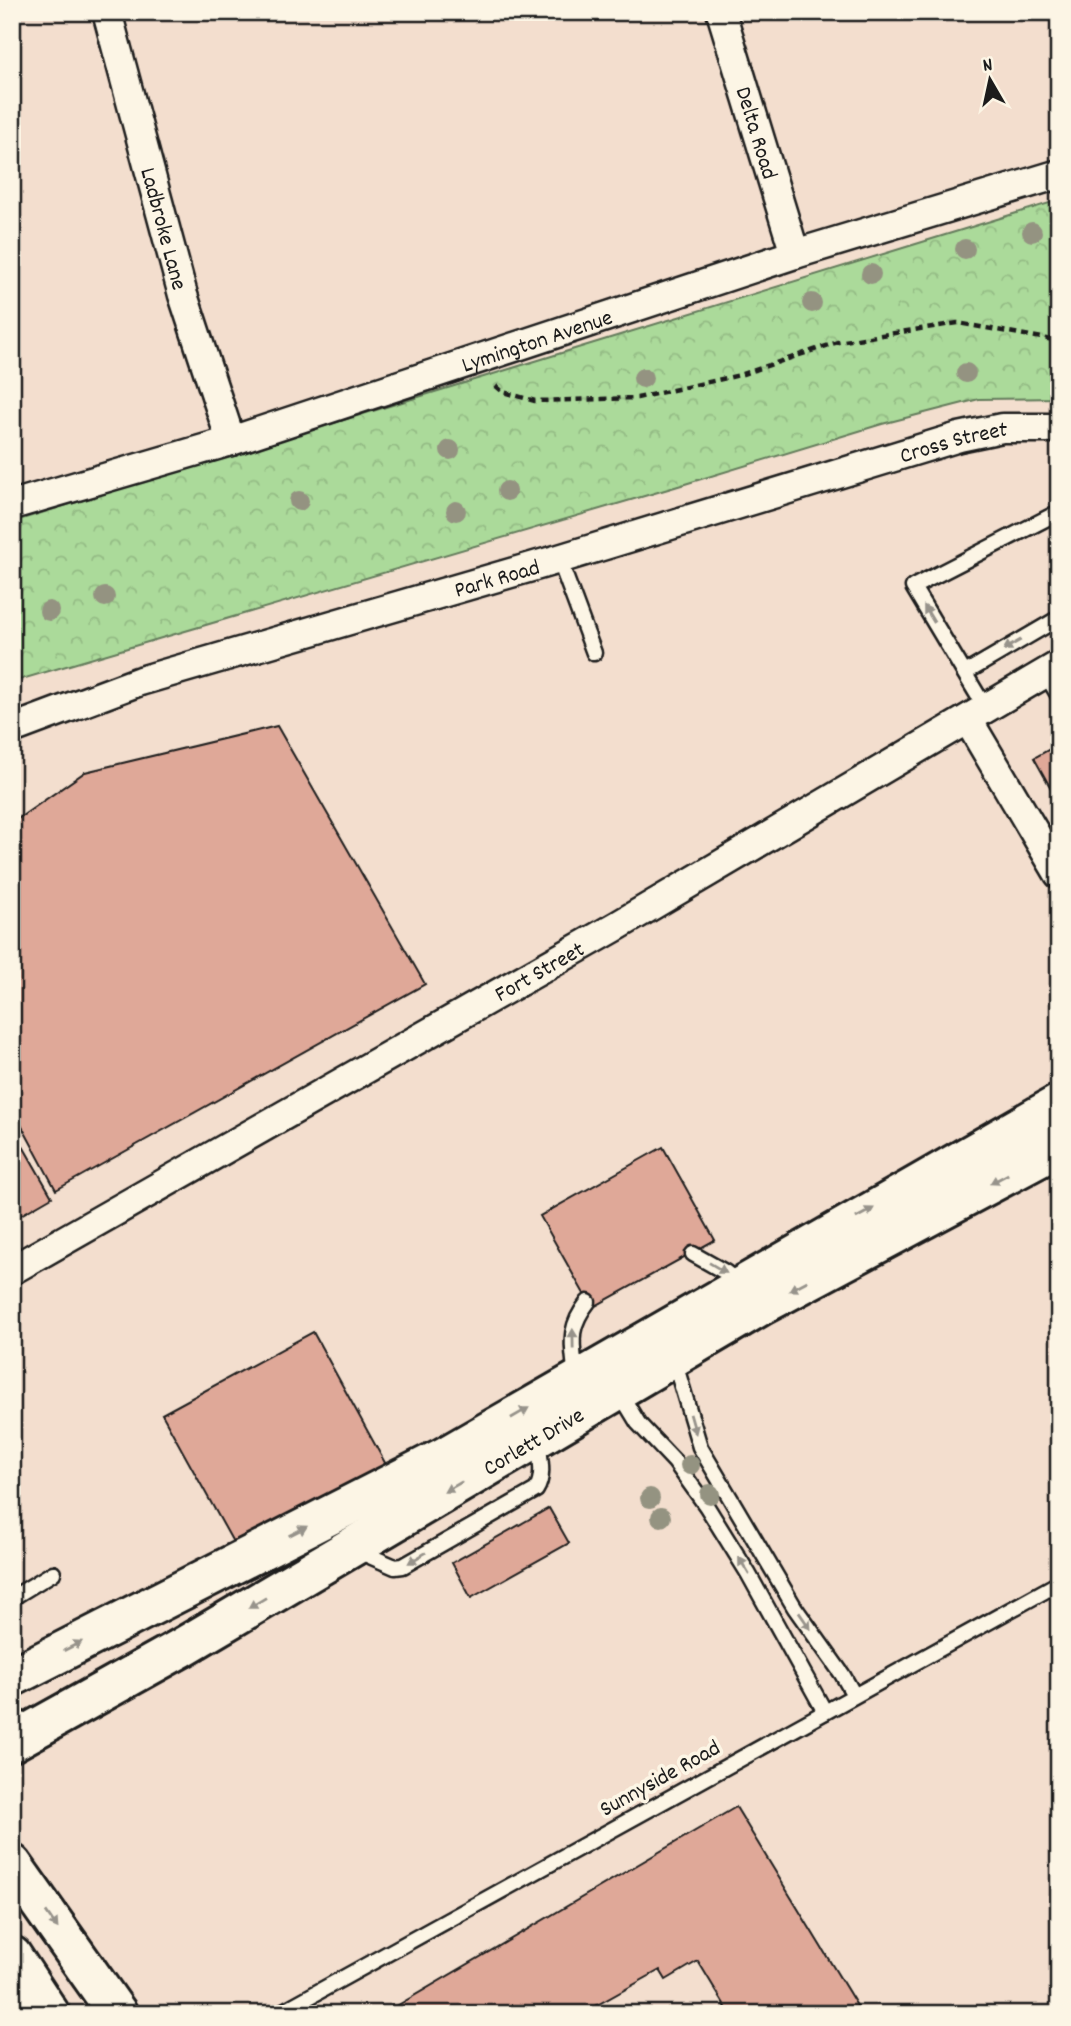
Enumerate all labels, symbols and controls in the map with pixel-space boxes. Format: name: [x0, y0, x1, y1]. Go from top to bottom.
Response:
north arrow: [956, 46, 1026, 116]
text: N: [981, 53, 995, 81]
street label: Delta Road: [725, 83, 784, 184]
street label: Ladbroke Lane: [129, 164, 194, 294]
street label: Lymington Avenue: [458, 303, 617, 383]
street label: Cross Street: [896, 415, 1007, 474]
street label: Park Road: [451, 552, 544, 609]
one-way arrow: [923, 605, 936, 624]
one-way arrow: [1002, 639, 1021, 652]
street label: Fort Street: [489, 935, 592, 1012]
one-way arrow: [989, 1173, 1008, 1185]
one-way arrow: [856, 1207, 875, 1219]
one-way arrow: [708, 1262, 727, 1275]
one-way arrow: [788, 1280, 808, 1292]
one-way arrow: [568, 1328, 579, 1350]
street label: Corlett Drive: [478, 1400, 591, 1486]
one-way arrow: [510, 1407, 530, 1419]
one-way arrow: [688, 1414, 698, 1435]
one-way arrow: [444, 1481, 463, 1493]
one-way arrow: [288, 1526, 308, 1537]
one-way arrow: [408, 1551, 427, 1564]
one-way arrow: [737, 1557, 750, 1576]
one-way arrow: [248, 1596, 267, 1609]
one-way arrow: [798, 1612, 812, 1630]
one-way arrow: [63, 1640, 83, 1651]
street label: Sunnyside Road: [594, 1733, 727, 1827]
one-way arrow: [45, 1911, 59, 1929]

